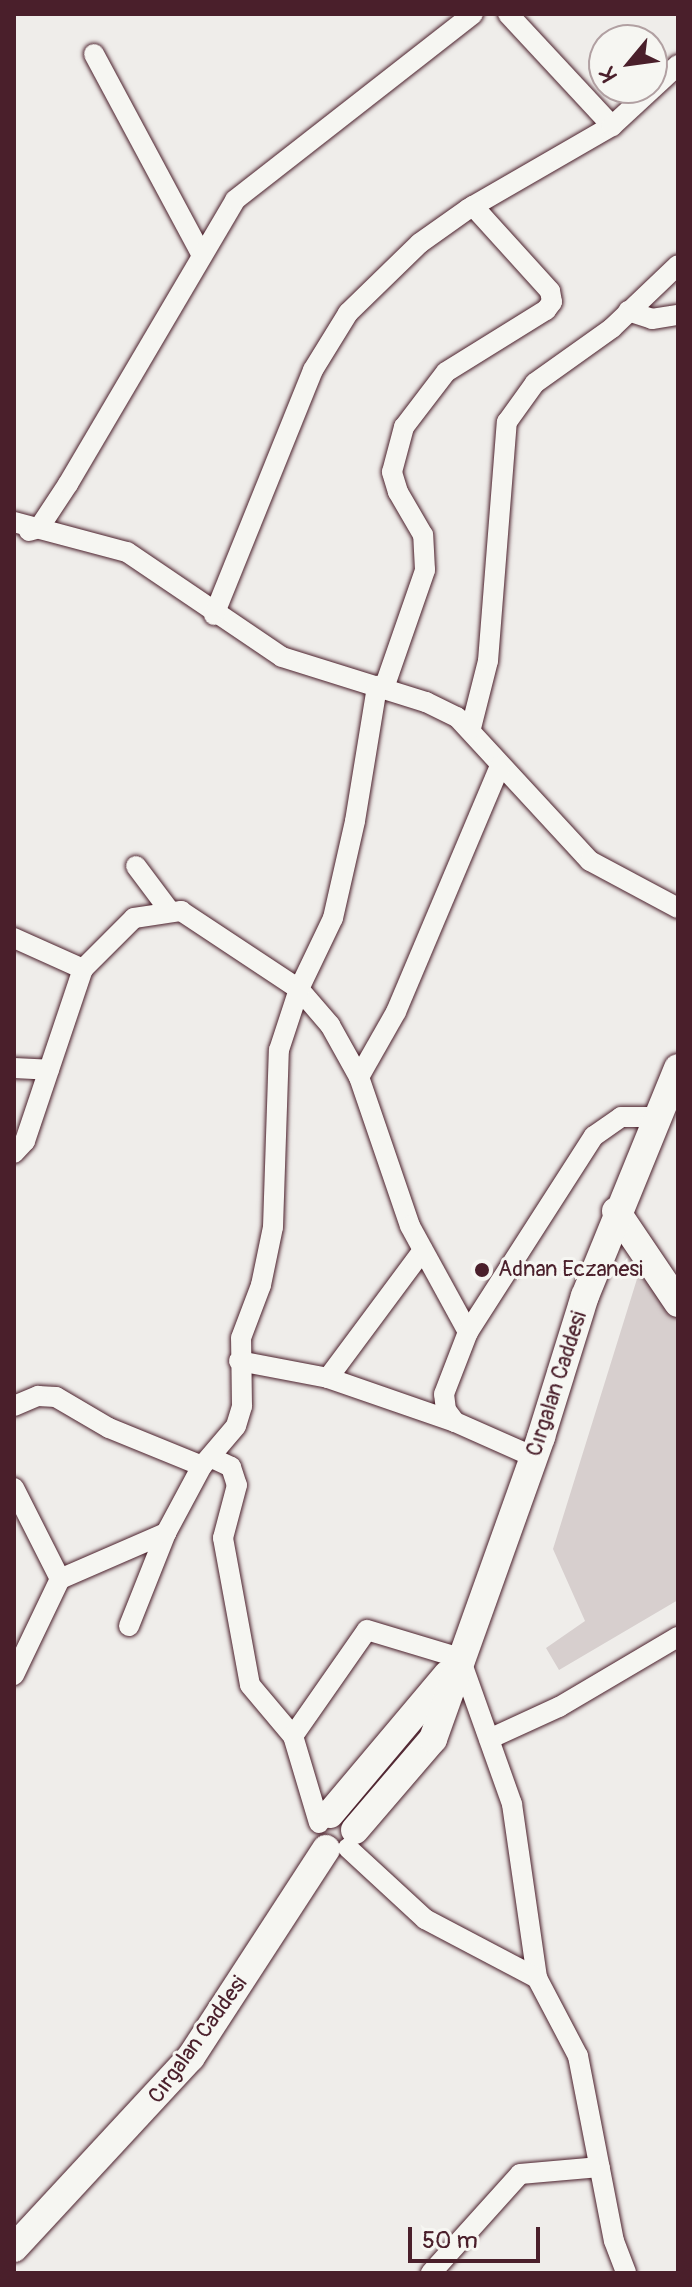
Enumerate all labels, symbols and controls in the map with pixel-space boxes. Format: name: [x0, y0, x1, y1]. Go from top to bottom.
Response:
north arrow: [588, 24, 668, 104]
text: K: [593, 62, 624, 87]
place label: Adnan Eczanesi: [498, 1257, 643, 1283]
marker: Adnan Eczanesi: [473, 1261, 491, 1279]
street label: Cırgalan Caddesi: [521, 1308, 593, 1460]
street label: Cırgalan Caddesi: [143, 1971, 253, 2109]
scale bar: [412, 2211, 544, 2261]
text: 50 m: [422, 2226, 478, 2255]

